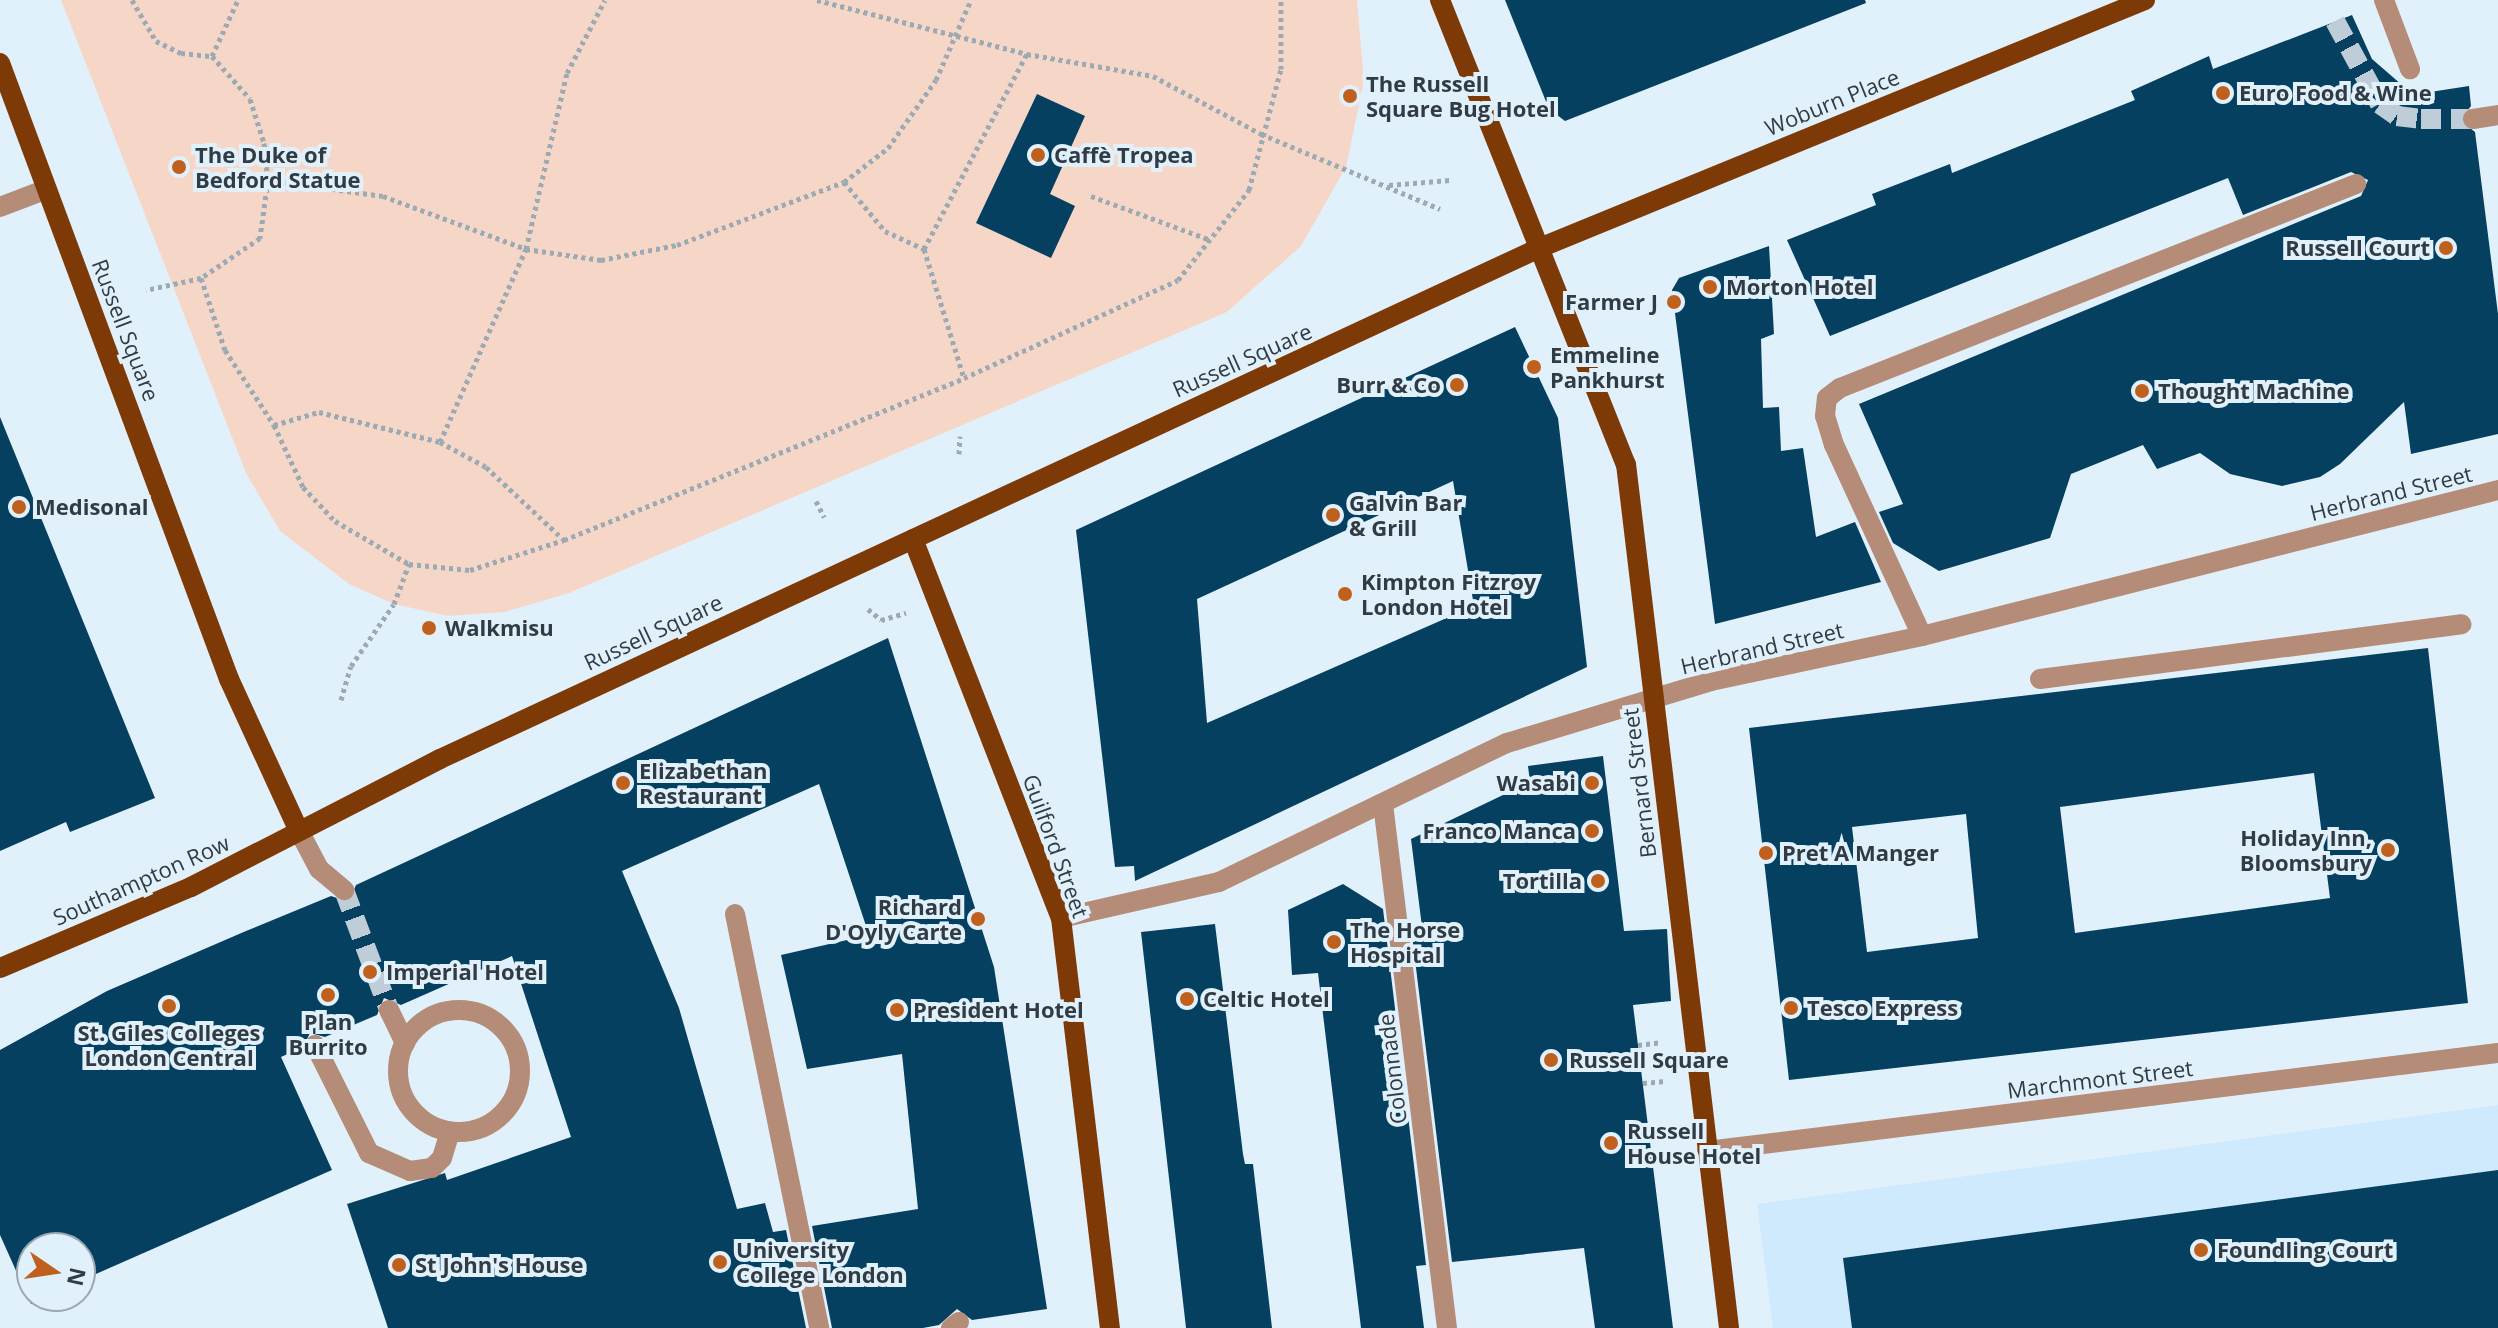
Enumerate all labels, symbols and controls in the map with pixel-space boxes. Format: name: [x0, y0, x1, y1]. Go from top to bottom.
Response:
street label: Woburn Place: [1761, 63, 1903, 141]
place label: The Russell Square Bug Hotel: [1366, 70, 1556, 122]
place label: Euro Food & Wine: [2239, 80, 2432, 106]
marker: Euro Food & Wine: [2214, 84, 2232, 102]
marker: The Russell Square Bug Hotel: [1341, 87, 1359, 105]
place label: The Duke of Bedford Statue: [195, 141, 360, 192]
place label: Caffè Tropea: [1054, 142, 1194, 168]
marker: Caffè Tropea: [1029, 146, 1047, 164]
marker: The Duke of Bedford Statue: [170, 158, 188, 176]
place label: Russell Court: [2285, 235, 2430, 261]
marker: Russell Court: [2437, 239, 2455, 257]
street label: Russell Square: [87, 255, 165, 405]
place label: Morton Hotel: [1726, 274, 1873, 300]
marker: Morton Hotel: [1701, 278, 1719, 296]
place label: Farmer J: [1565, 289, 1658, 315]
marker: Farmer J: [1665, 293, 1683, 311]
street label: Russell Square: [1168, 317, 1316, 403]
place label: Emmeline Pankhurst: [1550, 341, 1665, 392]
marker: Emmeline Pankhurst: [1525, 358, 1543, 376]
place label: Burr & Co: [1336, 372, 1441, 398]
marker: Burr & Co: [1448, 376, 1466, 394]
place label: Thought Machine: [2158, 378, 2349, 404]
marker: Thought Machine: [2133, 382, 2151, 400]
street label: Herbrand Street: [2307, 460, 2475, 526]
place label: Galvin Bar & Grill: [1349, 489, 1462, 540]
place label: Medisonal: [35, 494, 148, 520]
marker: Medisonal: [10, 498, 28, 516]
marker: Galvin Bar & Grill: [1324, 506, 1342, 524]
place label: Kimpton Fitzroy London Hotel: [1361, 568, 1536, 620]
marker: Kimpton Fitzroy London Hotel: [1336, 585, 1354, 603]
street label: Russell Square: [580, 588, 726, 676]
place label: Walkmisu: [445, 615, 554, 641]
street label: Herbrand Street: [1678, 616, 1846, 680]
marker: Walkmisu: [420, 619, 438, 637]
street label: Bernard Street: [1617, 707, 1661, 859]
place label: Elizabethan Restaurant: [639, 757, 767, 808]
place label: Wasabi: [1497, 770, 1576, 796]
street label: Guilford Street: [1018, 771, 1094, 921]
marker: Elizabethan Restaurant: [614, 774, 632, 792]
marker: Wasabi: [1583, 774, 1601, 792]
place label: Franco Manca: [1422, 818, 1576, 844]
marker: Franco Manca: [1583, 822, 1601, 840]
place label: Holiday Inn, Bloomsbury: [2240, 824, 2372, 876]
street label: Southampton Row: [49, 829, 233, 931]
place label: Pret A Manger: [1782, 840, 1939, 866]
marker: Holiday Inn, Bloomsbury: [2379, 841, 2397, 859]
marker: Pret A Manger: [1757, 844, 1775, 862]
place label: Tortilla: [1503, 868, 1582, 894]
marker: Tortilla: [1589, 872, 1607, 890]
place label: Richard D'Oyly Carte: [825, 893, 962, 944]
marker: Richard D'Oyly Carte: [969, 910, 987, 928]
place label: The Horse Hospital: [1350, 916, 1460, 968]
marker: The Horse Hospital: [1325, 933, 1343, 951]
place label: Imperial Hotel: [386, 959, 544, 985]
marker: Imperial Hotel: [361, 963, 379, 981]
marker: Plan Burrito: [319, 986, 337, 1004]
place label: Celtic Hotel: [1203, 986, 1330, 1012]
marker: Celtic Hotel: [1178, 990, 1196, 1008]
place label: Tesco Express: [1807, 995, 1958, 1021]
marker: St. Giles Colleges London Central: [160, 997, 178, 1015]
place label: President Hotel: [913, 997, 1084, 1023]
marker: Tesco Express: [1782, 999, 1800, 1017]
marker: President Hotel: [888, 1001, 906, 1019]
place label: Plan Burrito: [288, 1008, 368, 1060]
street label: Colonnade: [1372, 1012, 1412, 1126]
place label: St. Giles Colleges London Central: [77, 1019, 261, 1070]
place label: Russell Square: [1569, 1047, 1729, 1073]
marker: Russell Square: [1540, 1049, 1562, 1071]
street label: Marchmont Street: [2006, 1054, 2194, 1104]
place label: Russell House Hotel: [1627, 1117, 1761, 1168]
marker: Russell House Hotel: [1602, 1134, 1620, 1152]
north arrow: [16, 1232, 96, 1312]
place label: University College London: [736, 1236, 904, 1288]
place label: Foundling Court: [2217, 1237, 2393, 1263]
marker: Foundling Court: [2192, 1241, 2210, 1259]
place label: St John's House: [415, 1252, 584, 1278]
marker: University College London: [711, 1253, 729, 1271]
marker: St John's House: [390, 1256, 408, 1274]
text: N: [61, 1265, 94, 1289]

